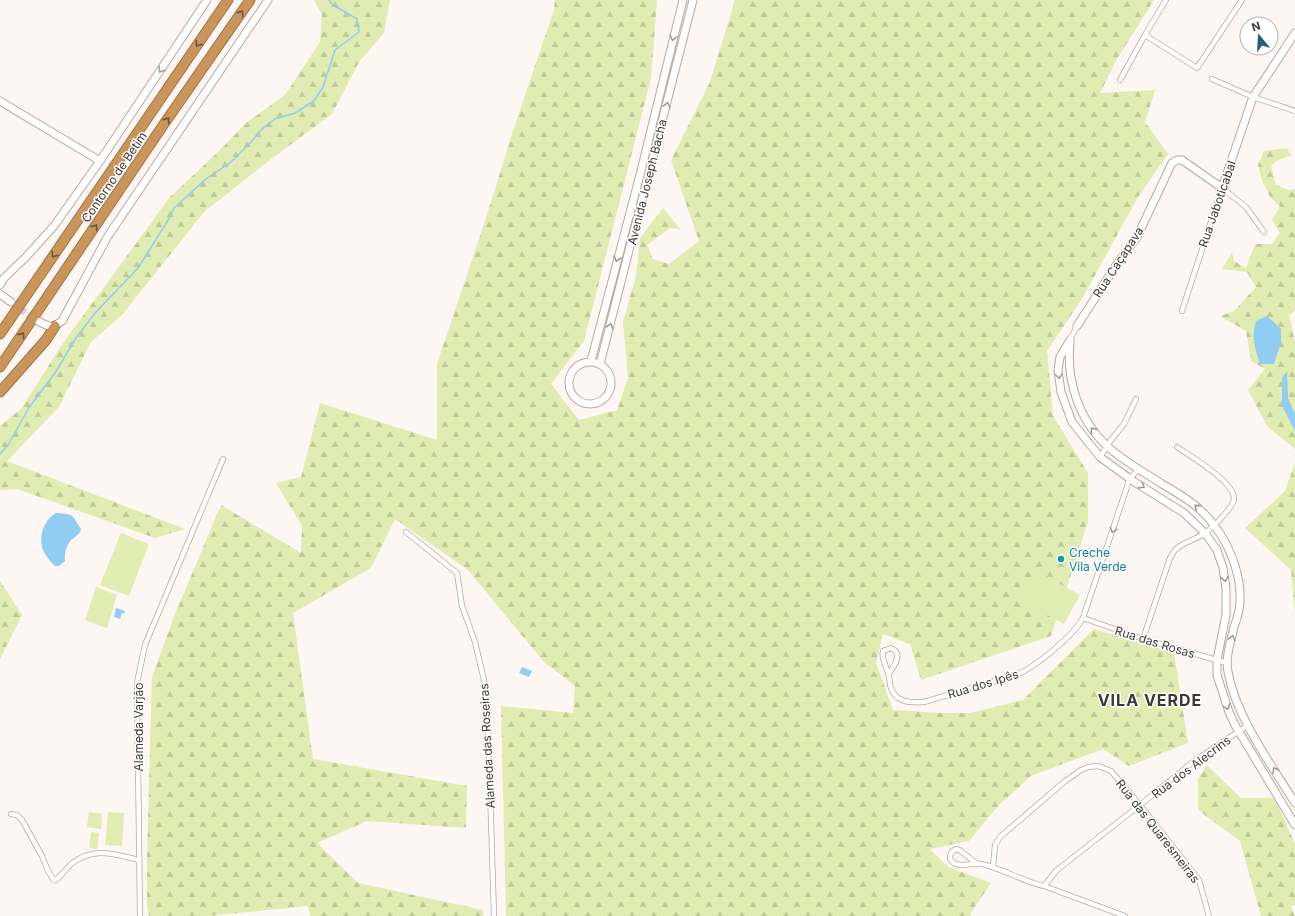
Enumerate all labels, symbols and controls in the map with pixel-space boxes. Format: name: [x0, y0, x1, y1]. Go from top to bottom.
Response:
one-way arrow: [236, 10, 243, 17]
north arrow: [1239, 16, 1279, 56]
text: N: [1250, 19, 1262, 34]
one-way arrow: [670, 35, 678, 41]
one-way arrow: [195, 40, 203, 47]
one-way arrow: [159, 65, 166, 72]
one-way arrow: [662, 102, 671, 109]
one-way arrow: [162, 117, 169, 124]
street label: Avenida Joseph Bacha: [624, 118, 670, 246]
street label: Contorno de Betim: [78, 129, 150, 225]
street label: Rua Jaboticabal: [1195, 159, 1239, 249]
street label: Rua Caçapava: [1089, 224, 1147, 300]
one-way arrow: [90, 225, 97, 232]
one-way arrow: [51, 251, 58, 258]
one-way arrow: [614, 256, 622, 262]
one-way arrow: [605, 323, 614, 330]
one-way arrow: [17, 333, 24, 340]
one-way arrow: [1054, 373, 1063, 379]
one-way arrow: [1091, 428, 1098, 435]
one-way arrow: [1138, 482, 1145, 489]
one-way arrow: [1194, 504, 1202, 511]
one-way arrow: [1109, 526, 1117, 533]
place label: Creche Vila Verde: [1069, 545, 1127, 574]
marker: Creche Vila Verde: [1056, 554, 1066, 564]
one-way arrow: [1220, 576, 1229, 582]
street label: Rua das Rosas: [1113, 623, 1197, 661]
one-way arrow: [1227, 634, 1236, 641]
street label: Rua dos Ipês: [946, 666, 1020, 702]
street label: Alameda Varjão: [131, 683, 146, 771]
street label: Alameda das Roseiras: [476, 683, 498, 809]
district label: VILA VERDE: [1098, 690, 1202, 710]
one-way arrow: [1222, 703, 1230, 710]
street label: Rua dos Alecrins: [1148, 732, 1234, 802]
one-way arrow: [1272, 767, 1279, 774]
street label: Rua das Quaresmeiras: [1113, 776, 1203, 886]

